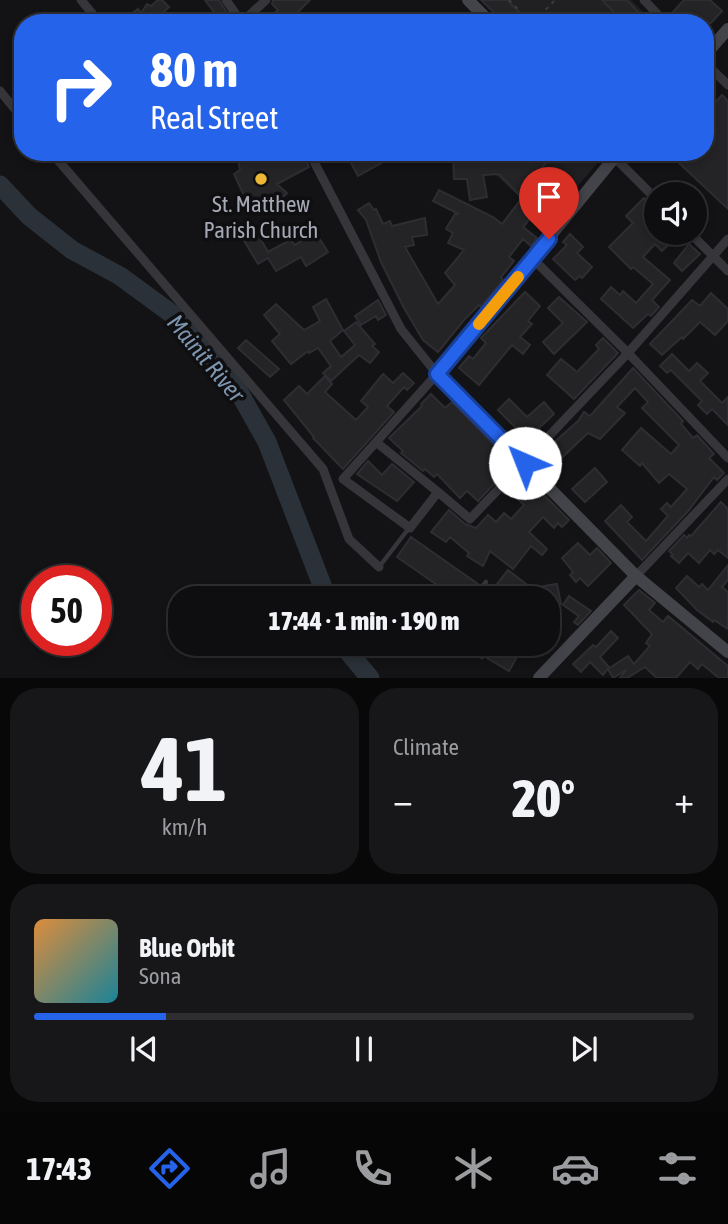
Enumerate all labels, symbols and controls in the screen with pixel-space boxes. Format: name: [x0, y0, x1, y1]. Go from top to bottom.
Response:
text: 80 m: [150, 41, 238, 97]
icon: right: [35, 42, 126, 133]
text: Real Street: [150, 99, 278, 136]
pin: [519, 167, 579, 239]
marker: St. Matthew Parish Church: [253, 171, 269, 187]
icon: arrive: [530, 178, 568, 216]
map controls: [644, 182, 707, 245]
button: sound: [644, 182, 707, 245]
place label: St. Matthew Parish Church: [203, 191, 319, 243]
water label: Mainit River: [162, 309, 251, 408]
position arrow: [488, 426, 562, 500]
speed limit sign: 50: [21, 565, 112, 656]
text: 17:44 · 1 min · 190 m: [269, 606, 459, 636]
text: 41: [142, 716, 227, 820]
text: Climate: [393, 734, 459, 760]
text: 20°: [512, 768, 575, 828]
text: −: [393, 778, 413, 821]
text: +: [674, 778, 694, 821]
text: km/h: [162, 814, 207, 840]
text: Blue Orbit: [139, 933, 235, 963]
text: Sona: [139, 963, 181, 989]
icon: previous: [125, 1030, 163, 1068]
icon: pause: [345, 1030, 383, 1068]
icon: next: [565, 1030, 603, 1068]
icon: directions: [145, 1144, 194, 1193]
icon: music: [246, 1144, 295, 1193]
icon: phone: [348, 1144, 397, 1193]
icon: climate: [449, 1144, 498, 1193]
icon: car: [551, 1144, 600, 1193]
icon: filters: [653, 1144, 702, 1193]
text: 17:43: [26, 1150, 92, 1187]

